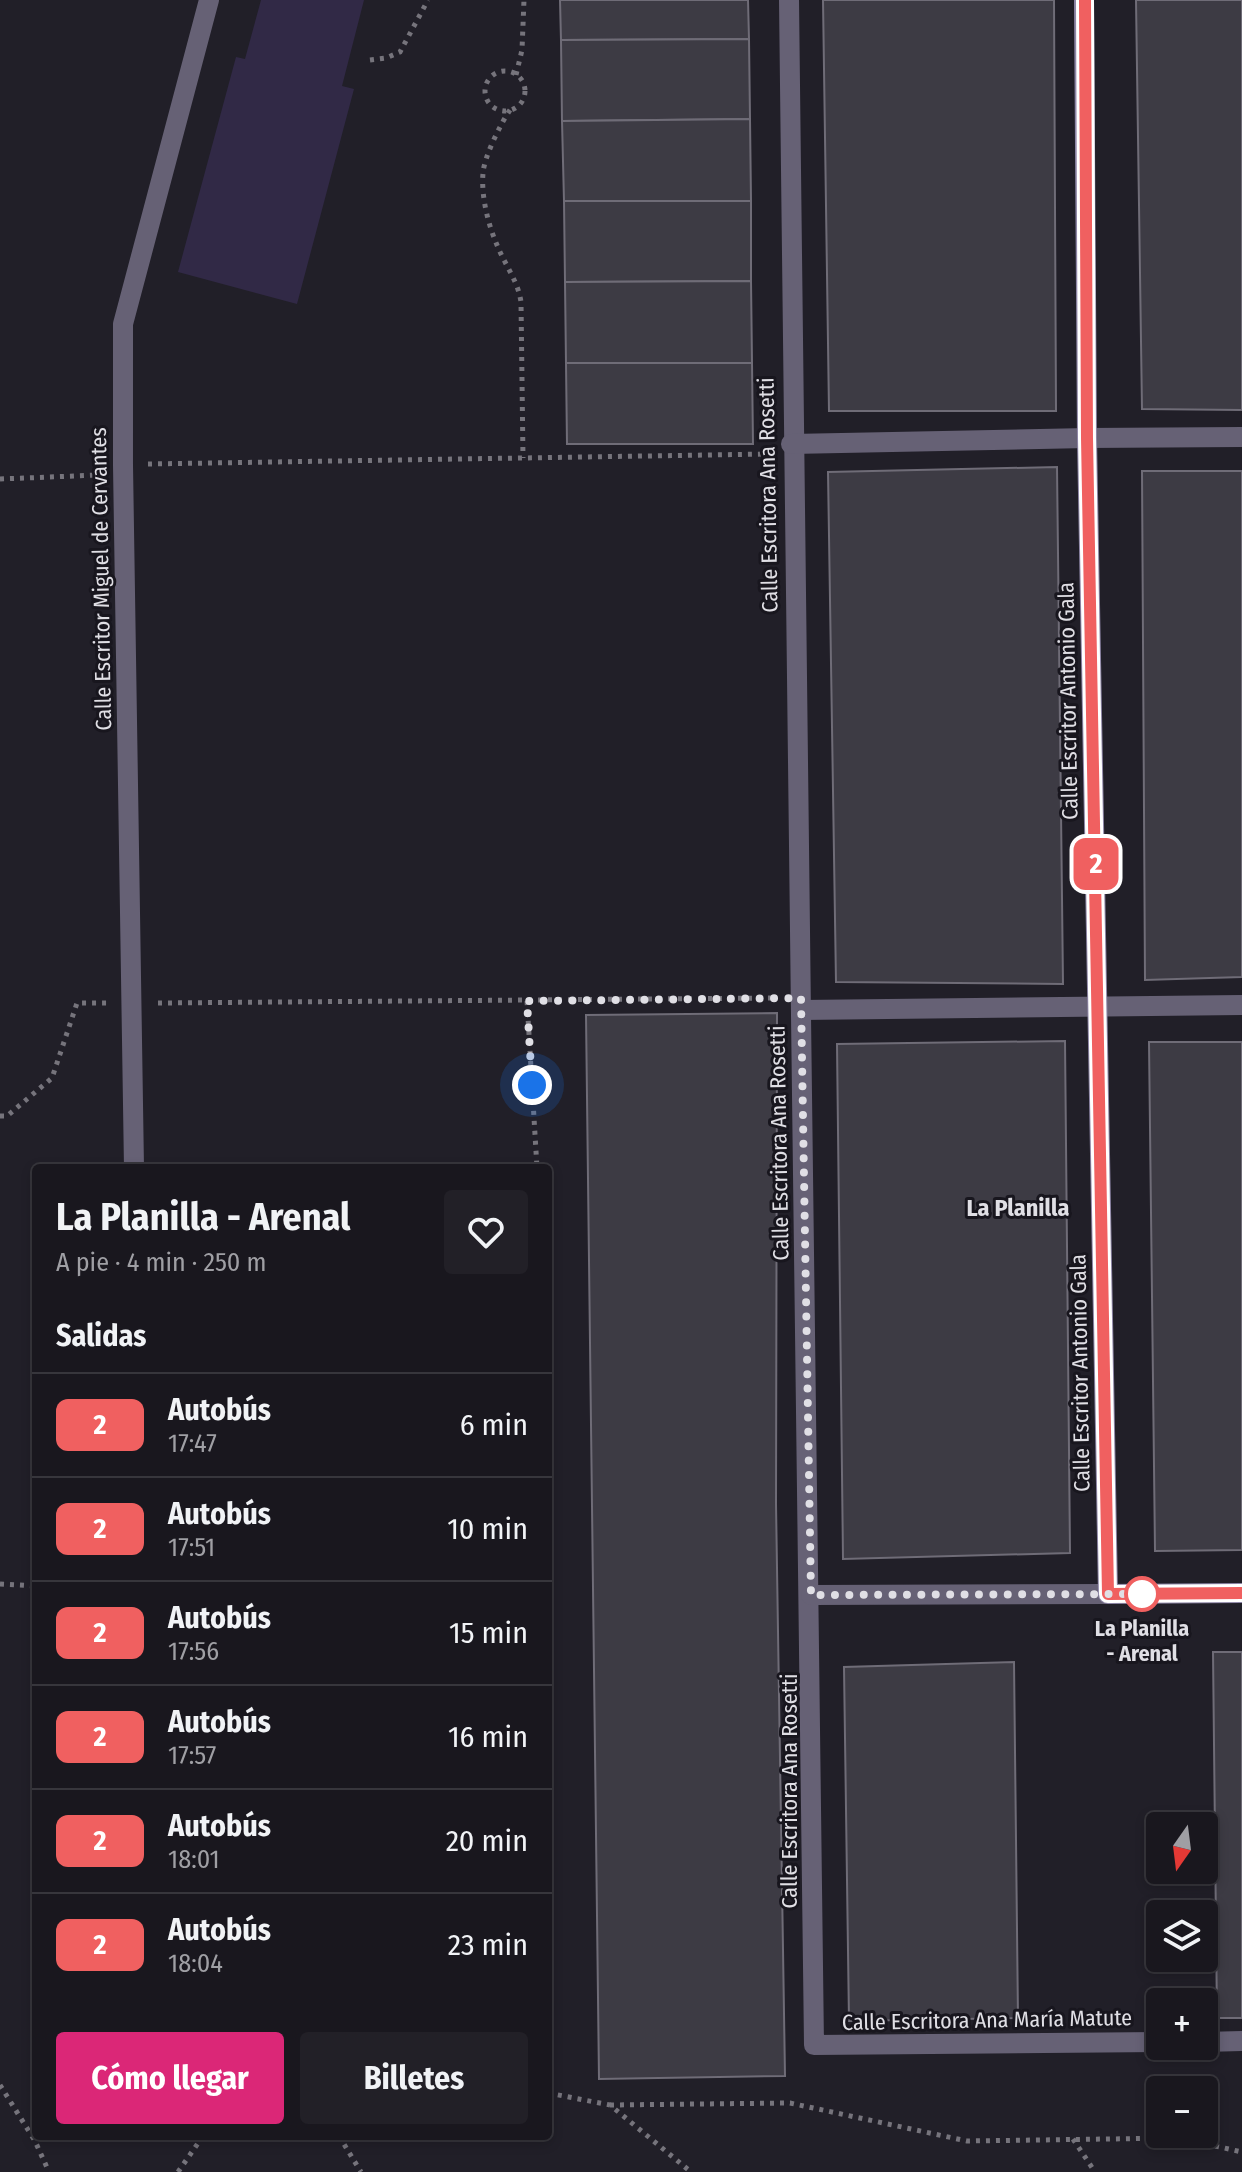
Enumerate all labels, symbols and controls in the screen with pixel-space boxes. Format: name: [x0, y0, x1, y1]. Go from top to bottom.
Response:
street label: Calle Escritora Ana Rosetti: [752, 377, 784, 613]
street label: Calle Escritor Miguel de Cervantes: [85, 427, 117, 731]
street label: Calle Escritor Antonio Gala: [1052, 582, 1084, 820]
line badge: 2: [1070, 838, 1122, 890]
text: 2: [1090, 847, 1102, 880]
street label: Calle Escritora Ana Rosetti: [763, 1025, 795, 1261]
your location: [512, 1065, 552, 1105]
button: heart: [444, 1190, 528, 1274]
text: La Planilla - Arenal: [56, 1194, 350, 1240]
district label: La Planilla: [967, 1194, 1069, 1222]
text: A pie · 4 min · 250 m: [56, 1247, 266, 1278]
street label: Calle Escritor Antonio Gala: [1064, 1254, 1096, 1492]
text: Salidas: [56, 1318, 146, 1354]
text: Autobús: [168, 1392, 271, 1428]
text: 6 min: [460, 1407, 528, 1443]
text: 2: [94, 1408, 106, 1441]
text: 17:47: [168, 1428, 217, 1459]
text: Autobús: [168, 1496, 271, 1532]
text: 10 min: [447, 1511, 528, 1547]
text: 2: [94, 1512, 106, 1545]
text: 17:51: [168, 1532, 215, 1563]
marker: La Planilla - Arenal: [1125, 1577, 1159, 1611]
text: Autobús: [168, 1600, 271, 1636]
text: 15 min: [449, 1615, 528, 1651]
place label: La Planilla - Arenal: [1095, 1615, 1189, 1667]
text: 2: [94, 1616, 106, 1649]
text: 17:56: [168, 1636, 219, 1667]
street label: Calle Escritora Ana Rosetti: [776, 1673, 803, 1909]
text: Autobús: [168, 1704, 271, 1740]
text: 16 min: [448, 1719, 528, 1755]
text: 2: [94, 1720, 106, 1753]
text: 17:57: [168, 1740, 216, 1771]
text: Autobús: [168, 1808, 271, 1844]
north arrow: [1146, 1812, 1218, 1884]
map controls: [1146, 1812, 1218, 2148]
text: 20 min: [446, 1823, 528, 1859]
text: 2: [94, 1824, 106, 1857]
text: 18:01: [168, 1844, 220, 1875]
button: layers: [1146, 1900, 1218, 1972]
text: Autobús: [168, 1912, 271, 1948]
text: 23 min: [448, 1927, 528, 1963]
text: 2: [94, 1928, 106, 1961]
text: 18:04: [168, 1948, 223, 1979]
button: +: [1146, 1988, 1218, 2060]
street label: Calle Escritora Ana María Matute: [842, 2004, 1132, 2036]
button: Cómo llegar: [56, 2032, 284, 2124]
button: Billetes: [300, 2032, 528, 2124]
button: −: [1146, 2076, 1218, 2148]

